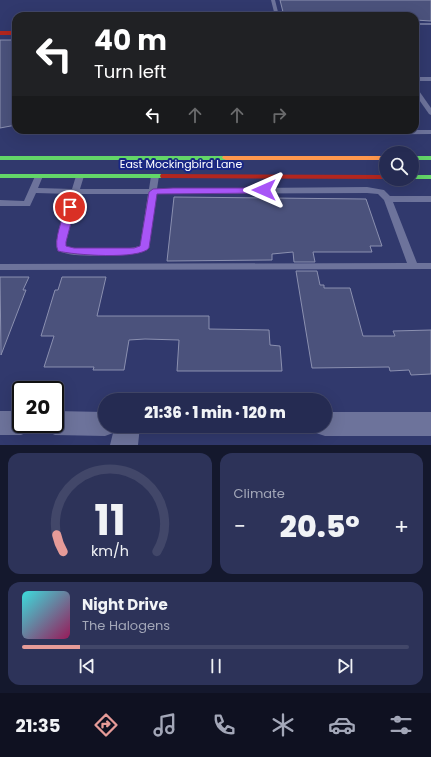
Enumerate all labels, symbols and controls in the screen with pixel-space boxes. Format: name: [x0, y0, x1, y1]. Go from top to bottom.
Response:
text: 40 m: [94, 21, 167, 60]
icon: left: [28, 28, 80, 80]
text: Turn left: [94, 59, 166, 84]
icon: left: [142, 104, 164, 126]
icon: ahead: [184, 104, 206, 126]
icon: ahead: [226, 104, 248, 126]
icon: right: [268, 104, 290, 126]
map controls: [379, 146, 419, 186]
button: search: [379, 146, 419, 186]
street label: East Mockingbird Lane: [120, 156, 242, 172]
position arrow: [243, 169, 285, 211]
pin: [53, 190, 87, 224]
icon: arrive: [59, 196, 81, 218]
speed limit sign: 20: [12, 381, 64, 433]
text: 21:36 · 1 min · 120 m: [144, 402, 286, 423]
text: Climate: [234, 484, 285, 503]
text: 11: [94, 490, 125, 549]
text: 20.5°: [280, 505, 360, 548]
text: −: [234, 511, 246, 542]
text: +: [394, 511, 409, 542]
text: km/h: [91, 540, 129, 560]
text: Night Drive: [82, 594, 168, 615]
text: The Halogens: [82, 616, 170, 635]
icon: previous: [76, 655, 98, 677]
icon: pause: [205, 655, 227, 677]
icon: next: [334, 655, 356, 677]
icon: directions: [92, 711, 120, 739]
icon: music: [151, 711, 179, 739]
icon: phone: [210, 711, 238, 739]
icon: climate: [269, 711, 297, 739]
icon: car: [328, 711, 356, 739]
icon: filters: [387, 711, 415, 739]
text: 21:35: [16, 713, 60, 738]

